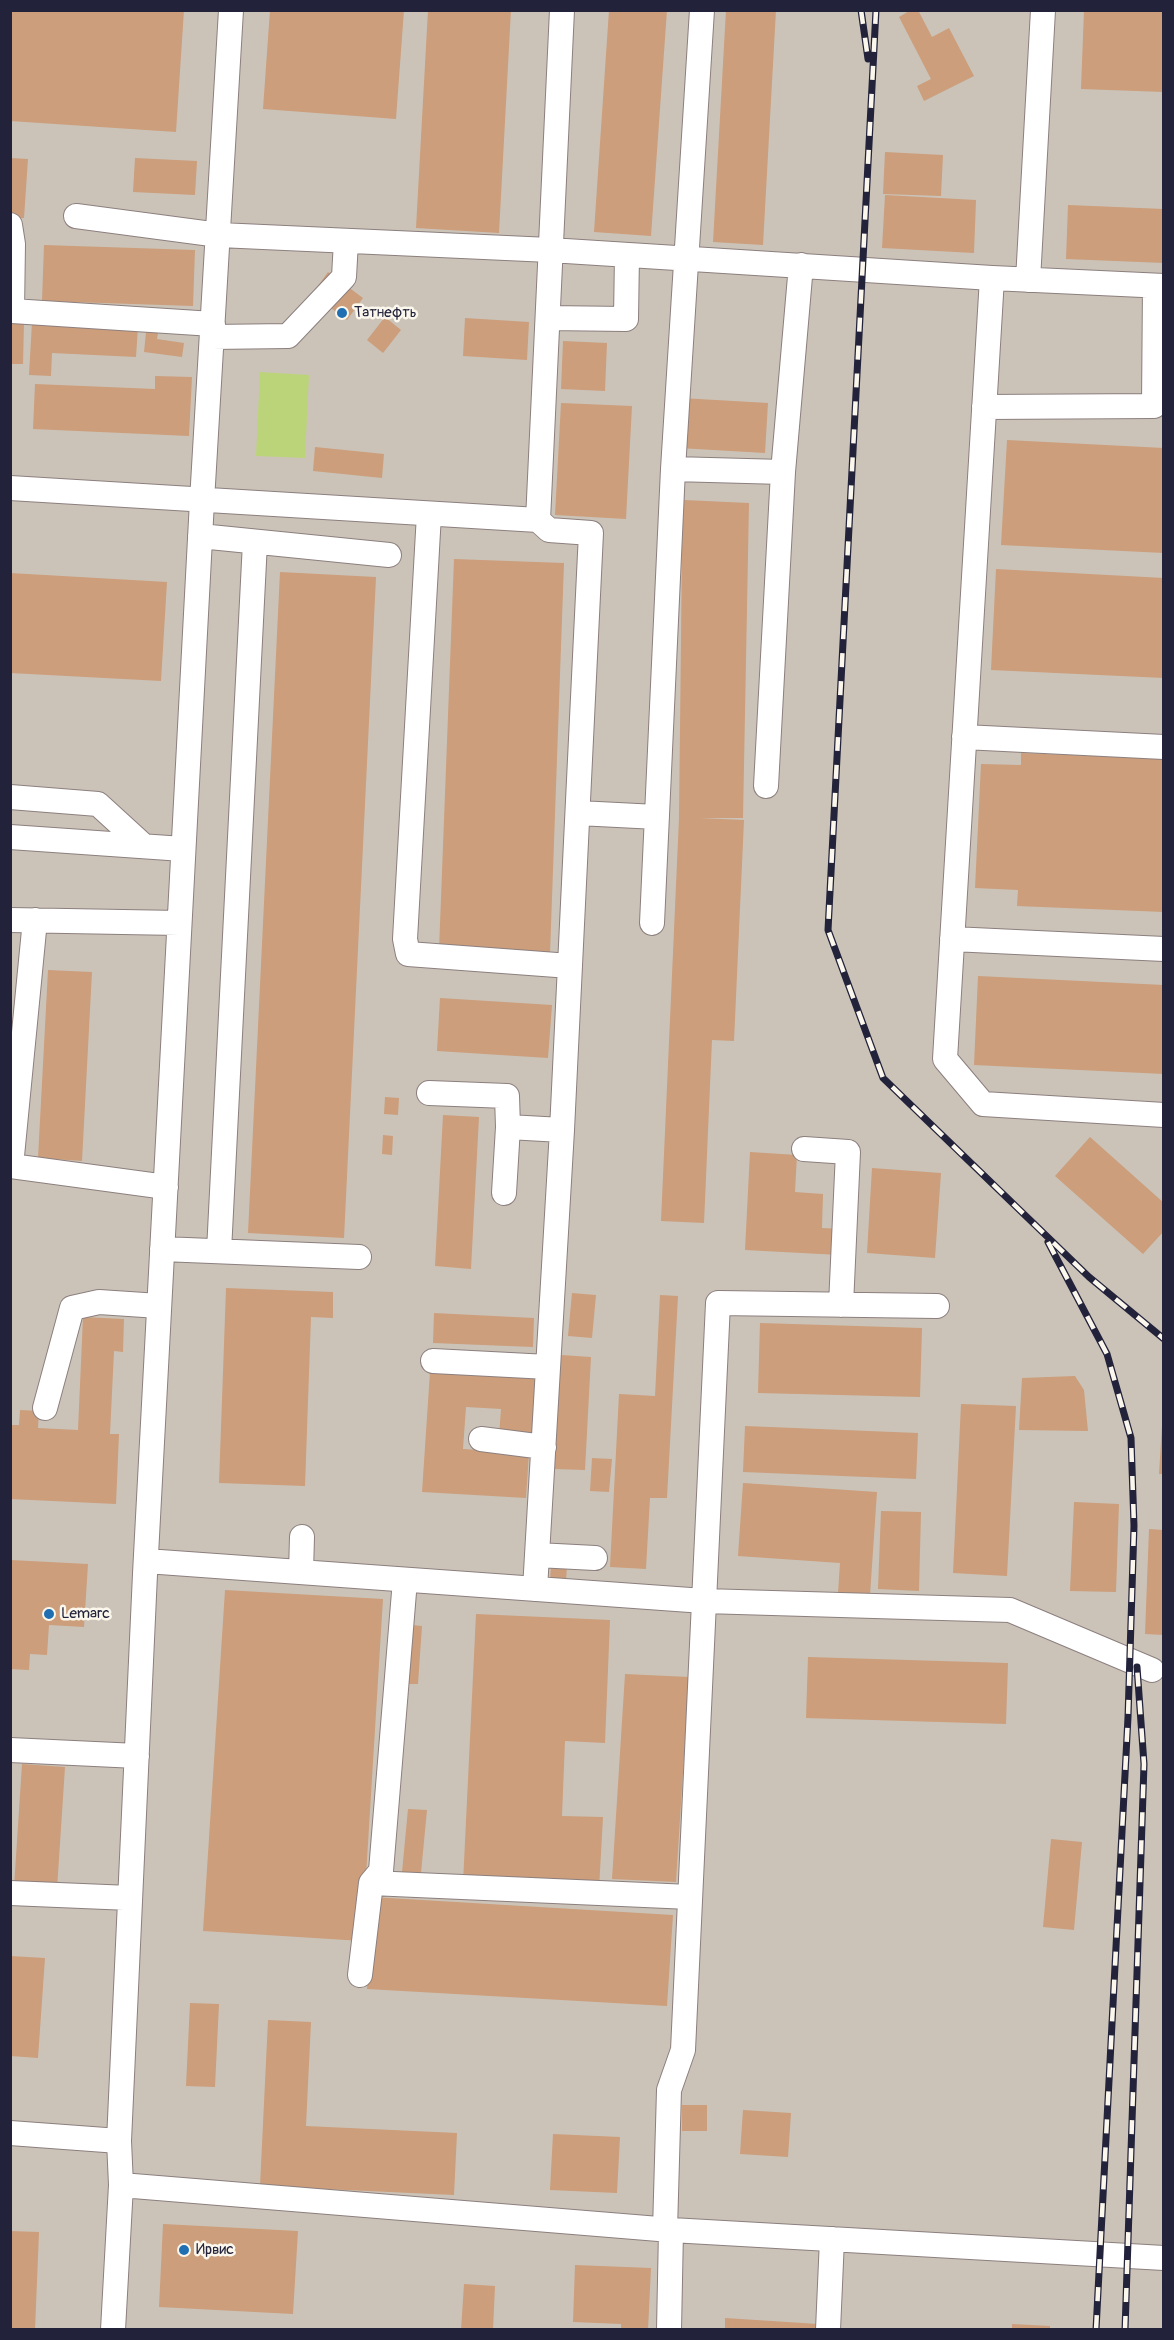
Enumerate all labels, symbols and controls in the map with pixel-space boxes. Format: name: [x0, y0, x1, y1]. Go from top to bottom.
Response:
place label: Татнефть: [354, 304, 417, 322]
marker: Татнефть: [335, 306, 349, 320]
place label: Lemarc: [61, 1605, 110, 1623]
marker: Lemarc: [42, 1607, 56, 1621]
place label: Ирвис: [196, 2241, 234, 2259]
marker: Ирвис: [177, 2243, 191, 2257]

